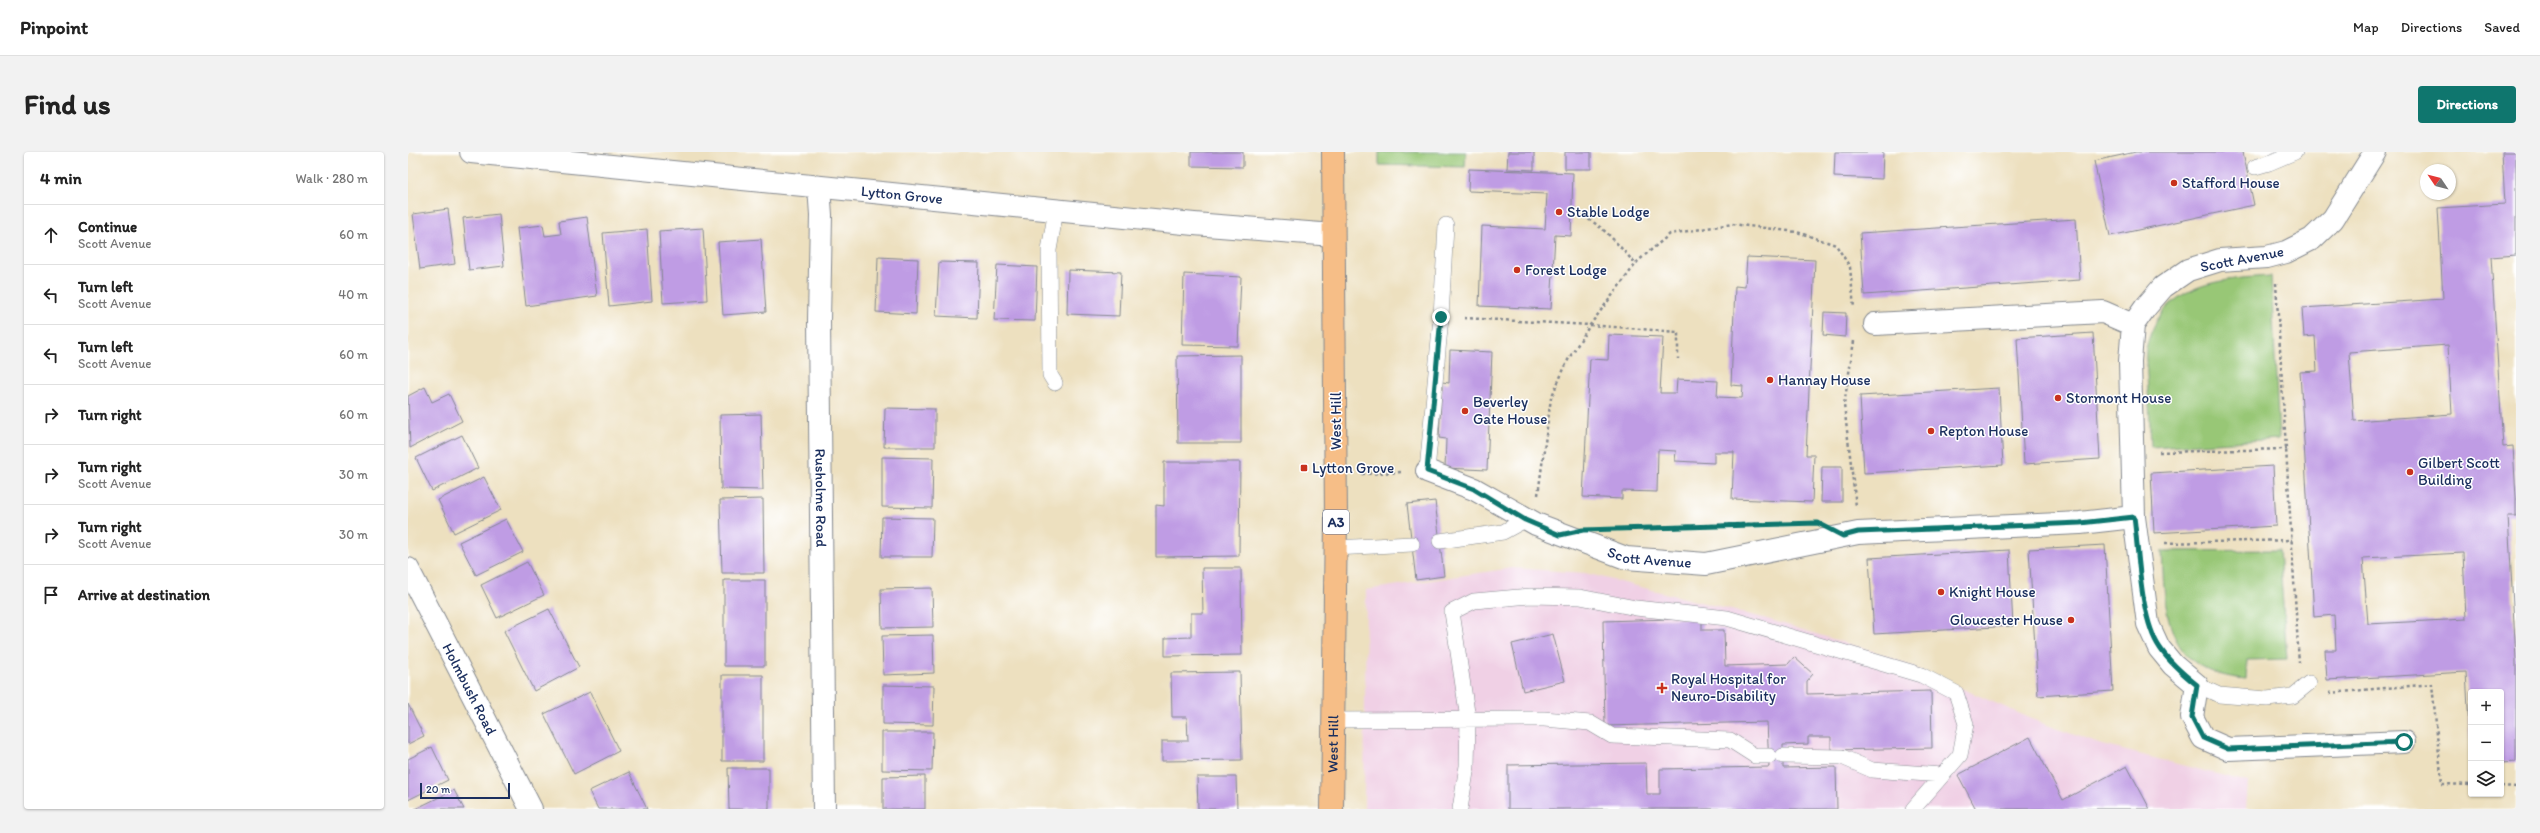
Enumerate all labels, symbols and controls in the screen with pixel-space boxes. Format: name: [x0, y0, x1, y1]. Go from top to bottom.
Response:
text: Pinpoint: [20, 16, 88, 39]
text: Map: [2353, 19, 2379, 36]
text: Directions: [2401, 19, 2462, 36]
text: Saved: [2484, 19, 2520, 36]
button: Directions: [2418, 86, 2516, 123]
text: Find us: [24, 87, 111, 121]
north arrow: [2420, 164, 2456, 200]
text: 4 min: [40, 168, 82, 188]
text: Walk · 280 m: [295, 171, 368, 186]
place label: Stafford House: [2182, 174, 2280, 192]
marker: Stafford House: [2169, 178, 2179, 188]
street label: Lytton Grove: [860, 182, 944, 208]
place label: Stable Lodge: [1567, 203, 1650, 221]
marker: Stable Lodge: [1554, 207, 1564, 217]
text: Continue: [78, 218, 137, 236]
icon: ahead: [40, 224, 62, 246]
text: 60 m: [339, 227, 368, 242]
text: Scott Avenue: [78, 236, 152, 251]
street label: Scott Avenue: [2199, 242, 2285, 276]
place label: Forest Lodge: [1525, 261, 1607, 279]
marker: Forest Lodge: [1512, 265, 1522, 275]
text: Turn left: [78, 278, 133, 296]
icon: left: [40, 284, 62, 306]
text: 40 m: [338, 287, 368, 302]
text: Scott Avenue: [78, 296, 152, 311]
route end: [1432, 308, 1450, 326]
text: Turn left: [78, 338, 133, 356]
icon: left: [40, 344, 62, 366]
text: 60 m: [339, 347, 368, 362]
text: Scott Avenue: [78, 356, 152, 371]
place label: Hannay House: [1778, 371, 1871, 389]
marker: Hannay House: [1765, 375, 1775, 385]
place label: Stormont House: [2066, 389, 2171, 407]
street label: West Hill: [1327, 391, 1345, 450]
place label: Beverley Gate House: [1473, 393, 1547, 428]
marker: Stormont House: [2053, 393, 2063, 403]
icon: right: [40, 404, 62, 426]
text: Turn right: [78, 406, 142, 424]
marker: Beverley Gate House: [1460, 406, 1470, 416]
text: 60 m: [339, 407, 368, 422]
place label: Repton House: [1939, 422, 2028, 440]
marker: Repton House: [1926, 426, 1936, 436]
street label: Rusholme Road: [811, 448, 830, 547]
place label: Gilbert Scott Building: [2418, 454, 2500, 489]
text: Turn right: [78, 458, 142, 476]
place label: Lytton Grove: [1312, 459, 1394, 477]
marker: Lytton Grove: [1299, 463, 1309, 473]
icon: right: [40, 464, 62, 486]
text: 30 m: [339, 467, 368, 482]
marker: Gilbert Scott Building: [2405, 467, 2415, 477]
text: Scott Avenue: [78, 476, 152, 491]
road number: A3: [1323, 510, 1349, 534]
text: Turn right: [78, 518, 142, 536]
icon: right: [40, 524, 62, 546]
text: 30 m: [339, 527, 368, 542]
text: Scott Avenue: [78, 536, 152, 551]
street label: Scott Avenue: [1605, 543, 1692, 572]
place label: Knight House: [1949, 583, 2036, 601]
icon: arrive: [40, 584, 62, 606]
text: Arrive at destination: [78, 586, 210, 604]
marker: Knight House: [1936, 587, 1946, 597]
place label: Gloucester House: [1950, 611, 2063, 629]
marker: Gloucester House: [2066, 615, 2076, 625]
street label: Holmbush Road: [439, 640, 501, 738]
place label: Royal Hospital for Neuro-Disability: [1671, 670, 1786, 705]
marker: Royal Hospital for Neuro-Disability: [1656, 682, 1668, 694]
map controls: [2468, 689, 2504, 797]
button: +: [2468, 689, 2504, 725]
street label: West Hill: [1323, 714, 1342, 773]
button: −: [2468, 725, 2504, 761]
route start: [2395, 733, 2413, 751]
button: layers: [2468, 761, 2504, 797]
scale bar: [420, 781, 510, 800]
text: 20 m: [426, 783, 450, 796]

